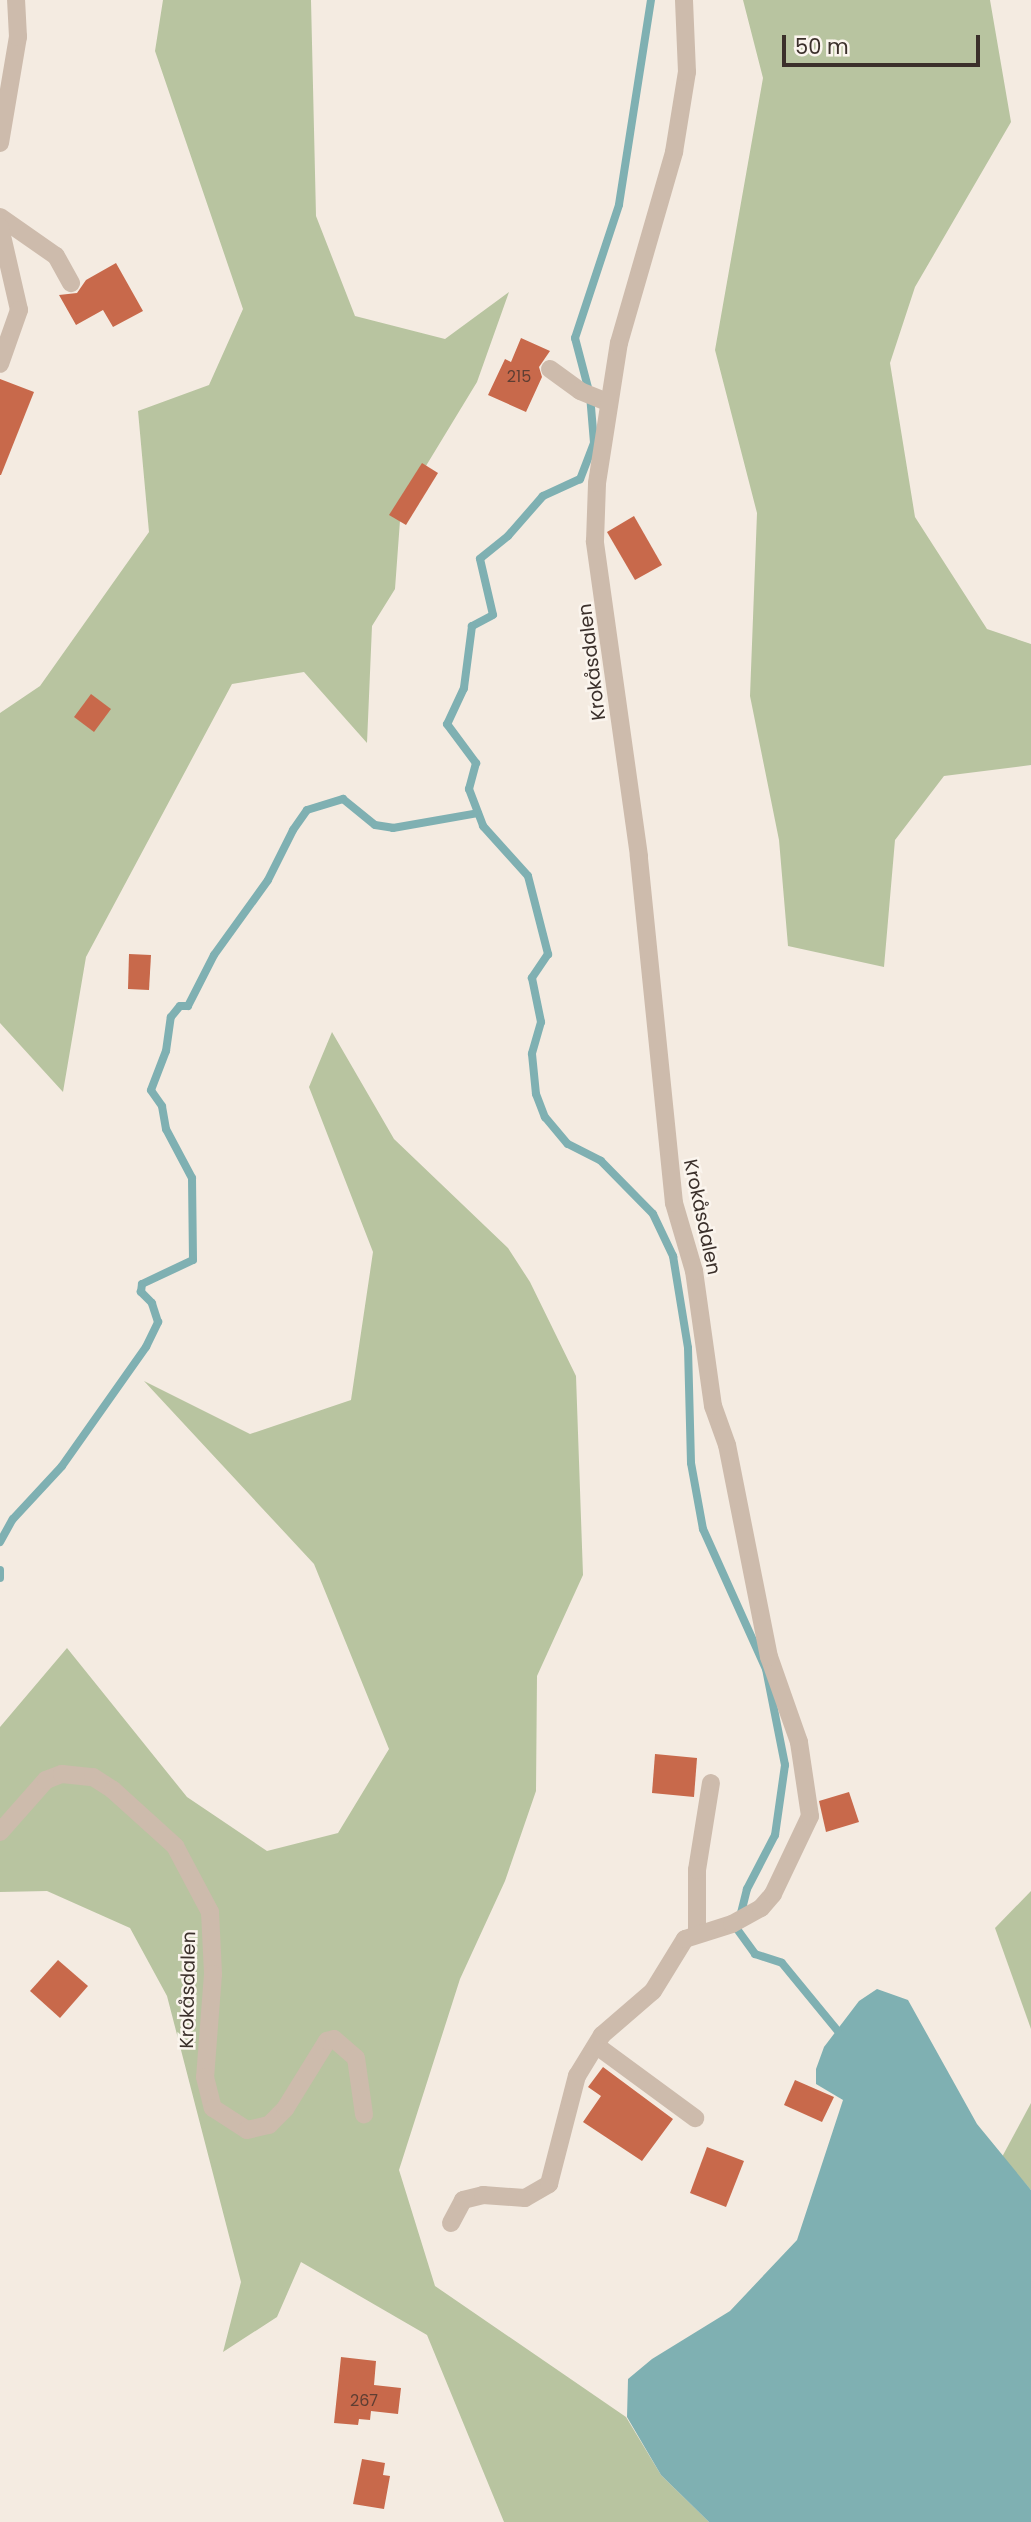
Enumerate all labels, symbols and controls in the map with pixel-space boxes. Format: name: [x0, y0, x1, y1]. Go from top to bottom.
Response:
scale bar: [786, 21, 984, 65]
text: 50 m: [795, 32, 849, 61]
house number: 215: [507, 367, 531, 387]
street label: Krokåsdalen: [574, 602, 610, 722]
street label: Krokåsdalen: [679, 1157, 725, 1277]
street label: Krokåsdalen: [176, 1931, 200, 2049]
house number: 267: [350, 2391, 378, 2411]

